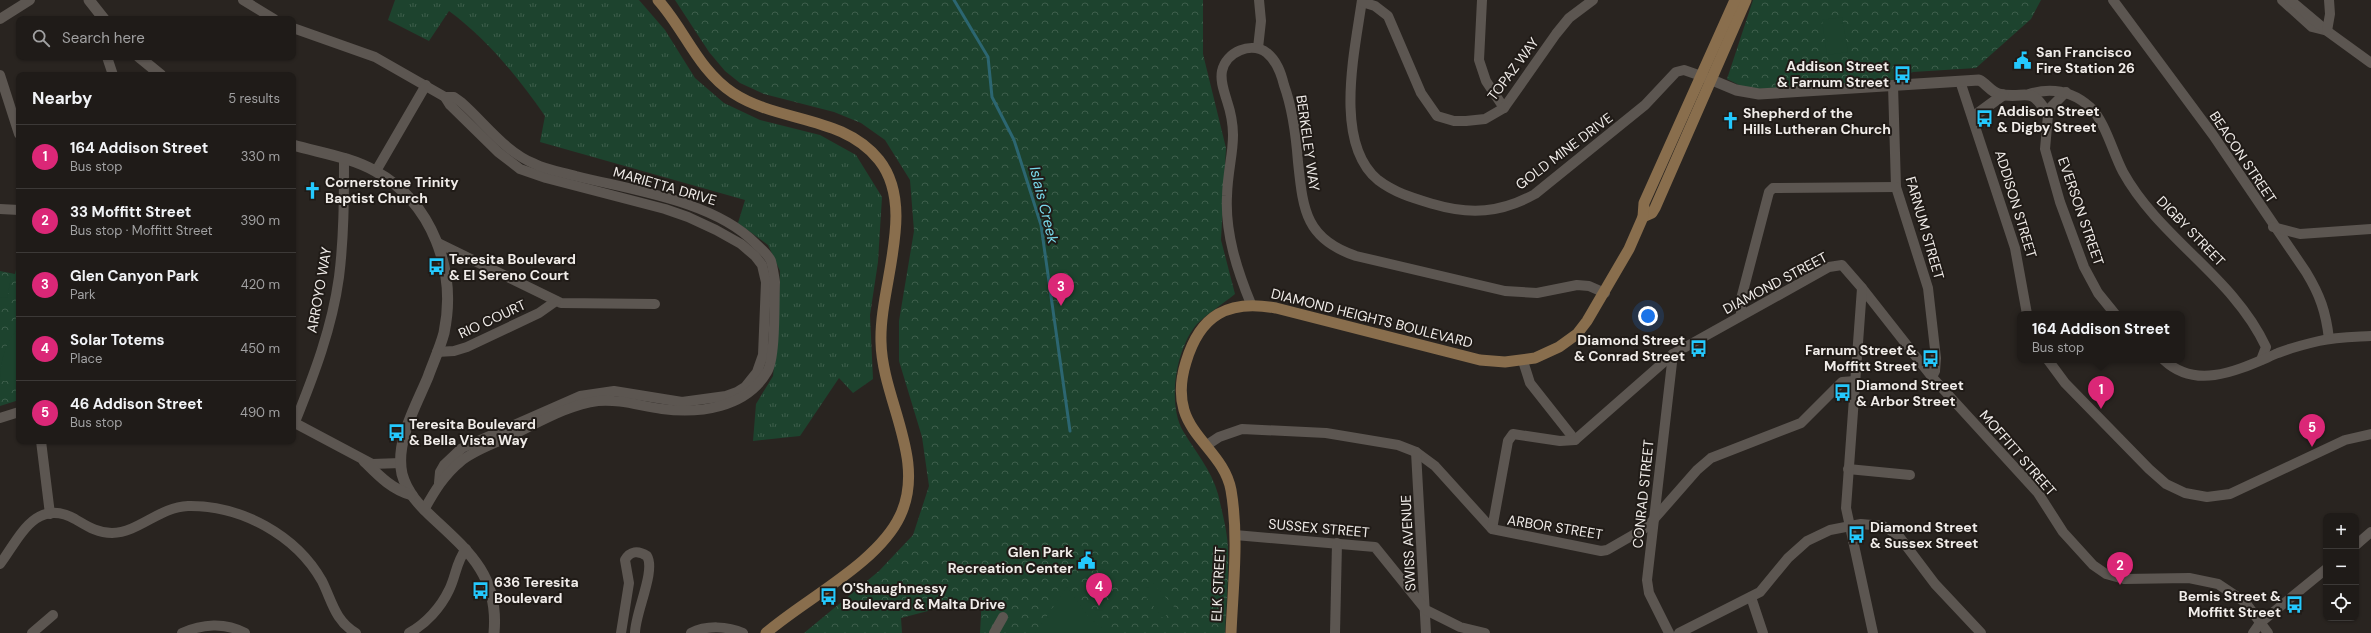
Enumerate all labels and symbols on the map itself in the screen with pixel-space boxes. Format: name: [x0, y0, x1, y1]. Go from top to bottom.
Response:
street label: TOPAZ WAY: [1483, 34, 1543, 104]
place label: San Francisco Fire Station 26: [2036, 43, 2135, 77]
public building icon: San Francisco Fire Station 26: [2013, 50, 2033, 70]
place label: Addison Street & Farnum Street: [1777, 57, 1889, 91]
bus stop icon: Addison Street & Farnum Street: [1892, 64, 1912, 84]
street label: BERKELEY WAY: [1292, 94, 1324, 192]
place label: Addison Street & Digby Street: [1997, 102, 2100, 136]
place label: Shepherd of the Hills Lutheran Church: [1743, 104, 1891, 138]
street label: BEACON STREET: [2206, 108, 2280, 207]
street label: GOLD MINE DRIVE: [1512, 109, 1616, 193]
bus stop icon: Addison Street & Digby Street: [1974, 109, 1994, 129]
church icon: Shepherd of the Hills Lutheran Church: [1720, 111, 1740, 131]
street label: ADDISON STREET: [1991, 148, 2041, 260]
street label: EVERSON STREET: [2054, 154, 2108, 268]
street label: MARIETTA DRIVE: [611, 163, 719, 209]
water label: Islais Creek: [1025, 164, 1063, 246]
place label: Cornerstone Trinity Baptist Church: [325, 173, 459, 207]
street label: FARNUM STREET: [1902, 174, 1948, 282]
church icon: Cornerstone Trinity Baptist Church: [302, 180, 322, 200]
street label: DIGBY STREET: [2153, 192, 2229, 270]
street label: ARROYO WAY: [303, 246, 335, 334]
street label: DIAMOND STREET: [1720, 248, 1830, 318]
place label: Teresita Boulevard & El Sereno Court: [449, 250, 576, 284]
bus stop icon: Teresita Boulevard & El Sereno Court: [426, 257, 446, 277]
pin: 3: [1048, 273, 1074, 306]
street label: DIAMOND HEIGHTS BOULEVARD: [1269, 284, 1475, 352]
street label: RIO COURT: [455, 295, 529, 342]
your location: [1638, 306, 1658, 326]
place label: Diamond Street & Conrad Street: [1574, 331, 1685, 365]
bus stop icon: Diamond Street & Conrad Street: [1688, 338, 1708, 358]
place label: Farnum Street & Moffitt Street: [1805, 341, 1917, 375]
bus stop icon: Farnum Street & Moffitt Street: [1920, 348, 1940, 368]
place label: Diamond Street & Arbor Street: [1856, 376, 1964, 410]
pin: 1: [2088, 376, 2114, 409]
bus stop icon: Diamond Street & Arbor Street: [1833, 383, 1853, 403]
street label: MOFFITT STREET: [1976, 406, 2060, 500]
pin: 5: [2299, 414, 2325, 447]
place label: Teresita Boulevard & Bella Vista Way: [409, 415, 536, 449]
bus stop icon: Teresita Boulevard & Bella Vista Way: [386, 422, 406, 442]
street label: CONRAD STREET: [1628, 439, 1658, 549]
street label: SWISS AVENUE: [1396, 494, 1420, 592]
street label: ARBOR STREET: [1506, 511, 1604, 543]
street label: SUSSEX STREET: [1268, 515, 1370, 541]
place label: Diamond Street & Sussex Street: [1870, 518, 1978, 552]
bus stop icon: Diamond Street & Sussex Street: [1847, 525, 1867, 545]
place label: Glen Park Recreation Center: [948, 543, 1073, 577]
street label: ELK STREET: [1207, 546, 1229, 622]
public building icon: Glen Park Recreation Center: [1076, 550, 1096, 570]
pin: 2: [2107, 552, 2133, 585]
place label: 636 Teresita Boulevard: [494, 573, 579, 607]
pin: 4: [1086, 573, 1112, 606]
place label: O'Shaughnessy Boulevard & Malta Drive: [842, 579, 1005, 613]
bus stop icon: 636 Teresita Boulevard: [471, 580, 491, 600]
bus stop icon: O'Shaughnessy Boulevard & Malta Drive: [819, 586, 839, 606]
place label: Bemis Street & Moffitt Street: [2179, 587, 2281, 621]
bus stop icon: Bemis Street & Moffitt Street: [2284, 594, 2304, 614]

